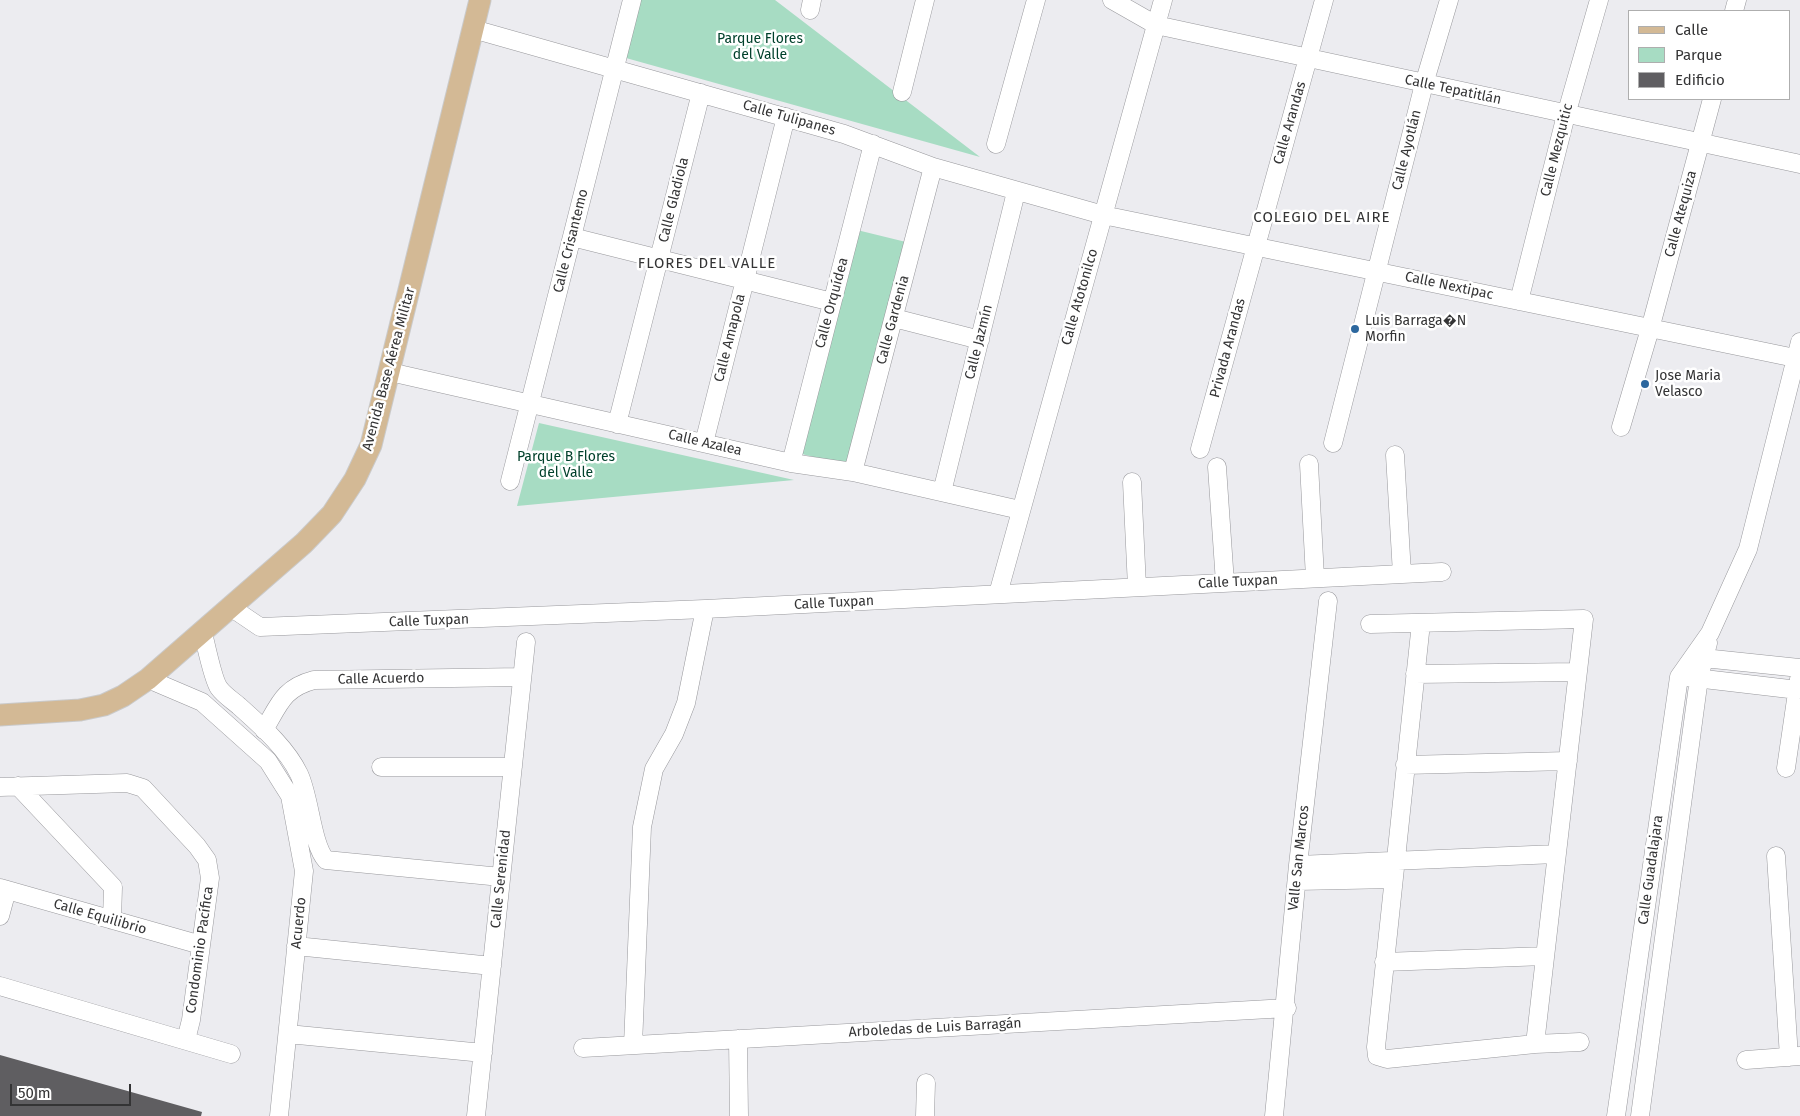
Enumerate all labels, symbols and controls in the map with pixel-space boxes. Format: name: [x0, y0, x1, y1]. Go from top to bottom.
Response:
legend: [1628, 10, 1790, 100]
text: Calle: [1675, 21, 1708, 39]
park label: Parque Flores del Valle: [717, 31, 803, 64]
text: Parque: [1675, 46, 1722, 64]
text: Edificio: [1675, 71, 1725, 89]
street label: Calle Tepatitlán: [1403, 72, 1503, 108]
street label: Calle Arandas: [1270, 79, 1310, 167]
street label: Calle Tulipanes: [741, 97, 837, 139]
street label: Calle Mezquitic: [1537, 102, 1577, 198]
street label: Calle Ayotlán: [1389, 108, 1425, 192]
street label: Calle Gladiola: [655, 156, 693, 244]
street label: Calle Atequiza: [1661, 169, 1701, 259]
street label: Calle Crisantemo: [550, 187, 592, 295]
district label: COLEGIO DEL AIRE: [1251, 209, 1393, 227]
street label: Calle Atotonilco: [1058, 247, 1102, 347]
district label: FLORES DEL VALLE: [636, 255, 778, 273]
street label: Calle Orquídea: [812, 256, 852, 350]
street label: Calle Nextipac: [1403, 268, 1495, 304]
street label: Calle Gardenia: [873, 273, 913, 367]
street label: Avenida Base Aérea Militar: [359, 285, 419, 453]
street label: Calle Amapola: [711, 292, 749, 384]
street label: Privada Arandas: [1207, 296, 1249, 400]
street label: Calle Jazmín: [962, 303, 996, 381]
place label: Luis Barraga�N Morfin: [1365, 313, 1466, 346]
marker: Luis Barraga�N Morfin: [1349, 323, 1361, 335]
place label: Jose Maria Velasco: [1655, 368, 1721, 401]
marker: Jose Maria Velasco: [1639, 378, 1651, 390]
street label: Calle Azalea: [666, 426, 744, 460]
park label: Parque B Flores del Valle: [517, 449, 615, 482]
street label: Calle Tuxpan: [1197, 572, 1279, 592]
street label: Calle Tuxpan: [793, 593, 875, 613]
street label: Calle Tuxpan: [389, 611, 469, 631]
street label: Calle Acuerdo: [338, 670, 424, 688]
street label: Valle San Marcos: [1285, 804, 1313, 912]
street label: Calle Guadalajara: [1635, 814, 1667, 926]
street label: Calle Serenidad: [487, 829, 515, 929]
street label: Condominio Pacífica: [183, 885, 217, 1015]
street label: Calle Equilibrio: [51, 896, 149, 938]
street label: Acuerdo: [288, 896, 310, 950]
street label: Arboledas de Luis Barragán: [848, 1015, 1022, 1041]
scale bar: [12, 1074, 134, 1106]
text: 50 m: [18, 1084, 51, 1102]

